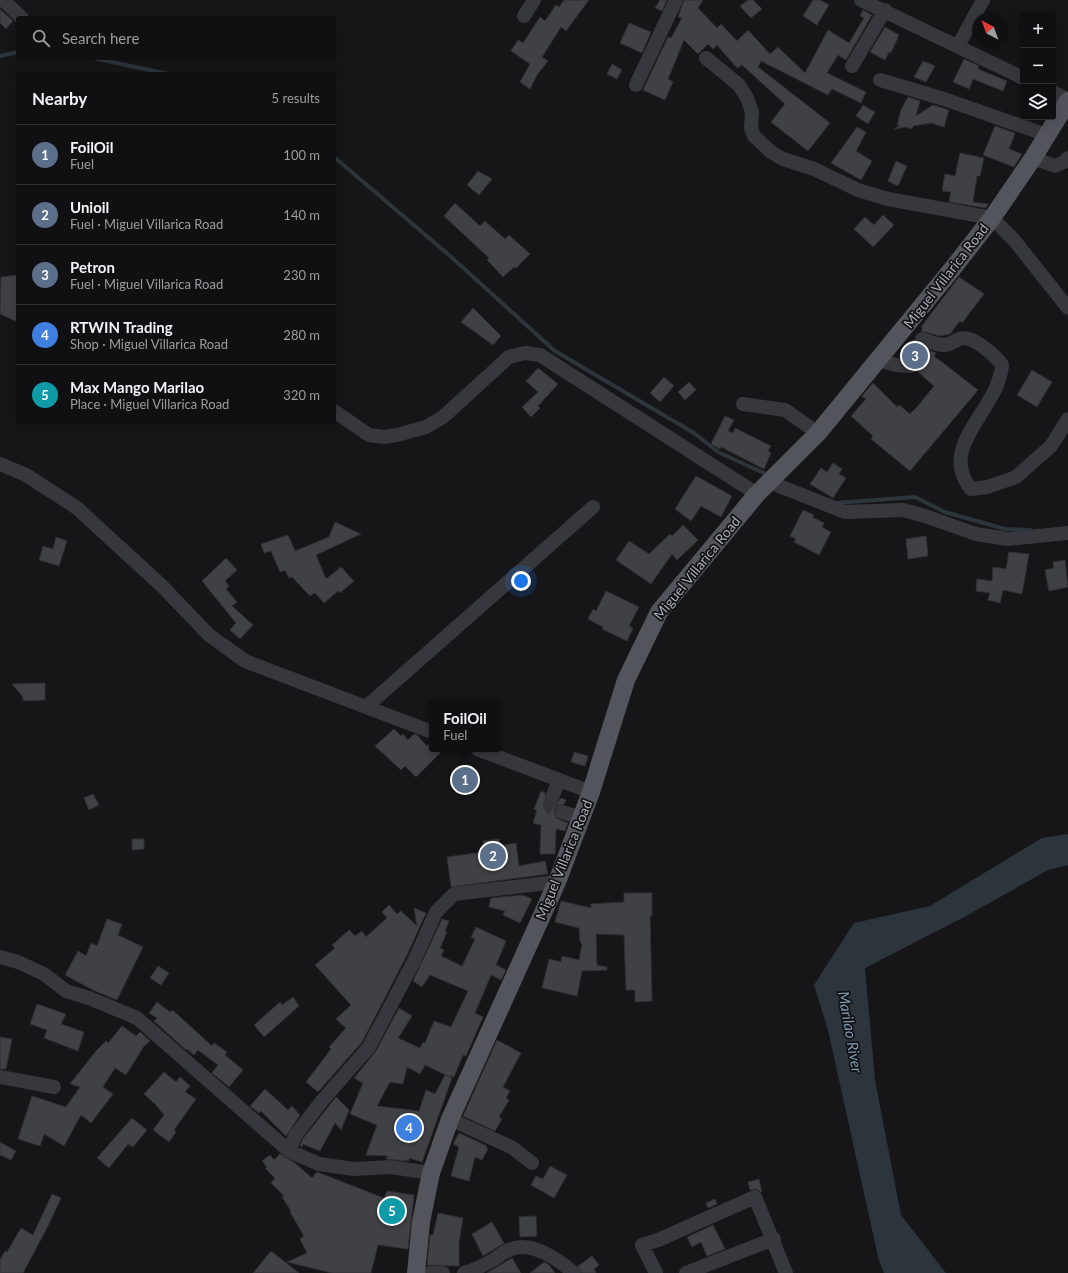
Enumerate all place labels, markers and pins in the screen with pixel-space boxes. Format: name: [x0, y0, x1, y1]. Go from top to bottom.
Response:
pin: 3: [902, 341, 928, 371]
pin: 1: [452, 765, 478, 795]
pin: 2: [480, 841, 506, 871]
pin: 4: [396, 1113, 422, 1143]
pin: 5: [379, 1196, 405, 1226]

